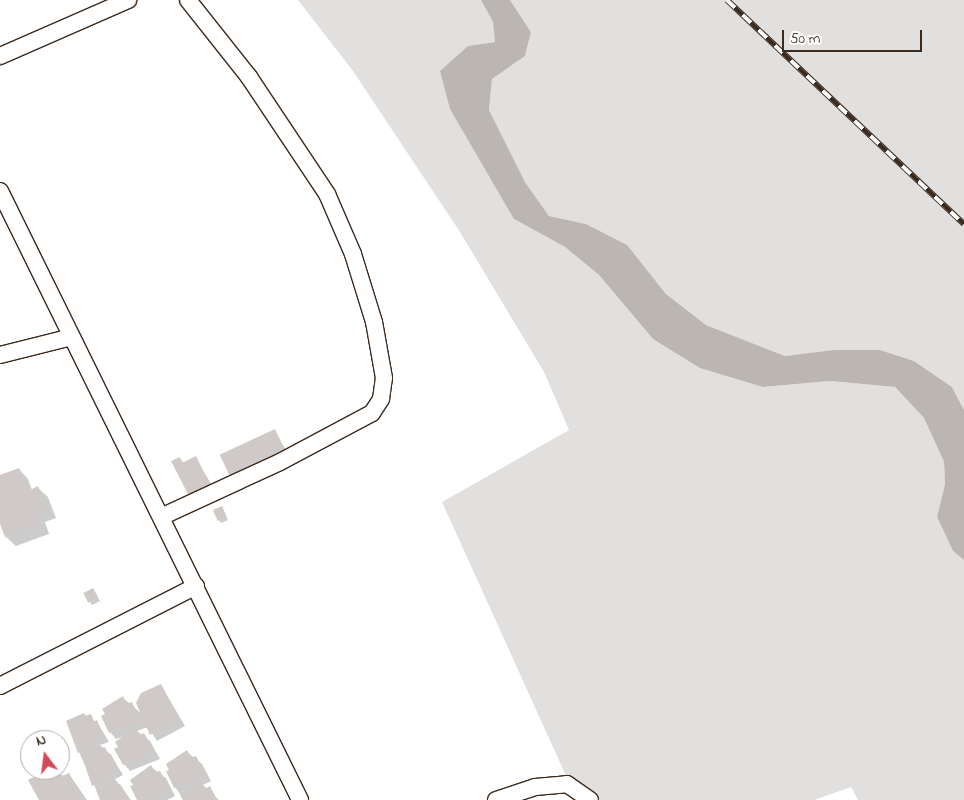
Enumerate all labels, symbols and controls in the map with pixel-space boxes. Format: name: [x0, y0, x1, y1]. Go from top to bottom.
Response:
scale bar: [784, 20, 924, 52]
text: 50 m: [790, 28, 820, 50]
north arrow: [20, 730, 70, 780]
text: N: [34, 730, 49, 752]

